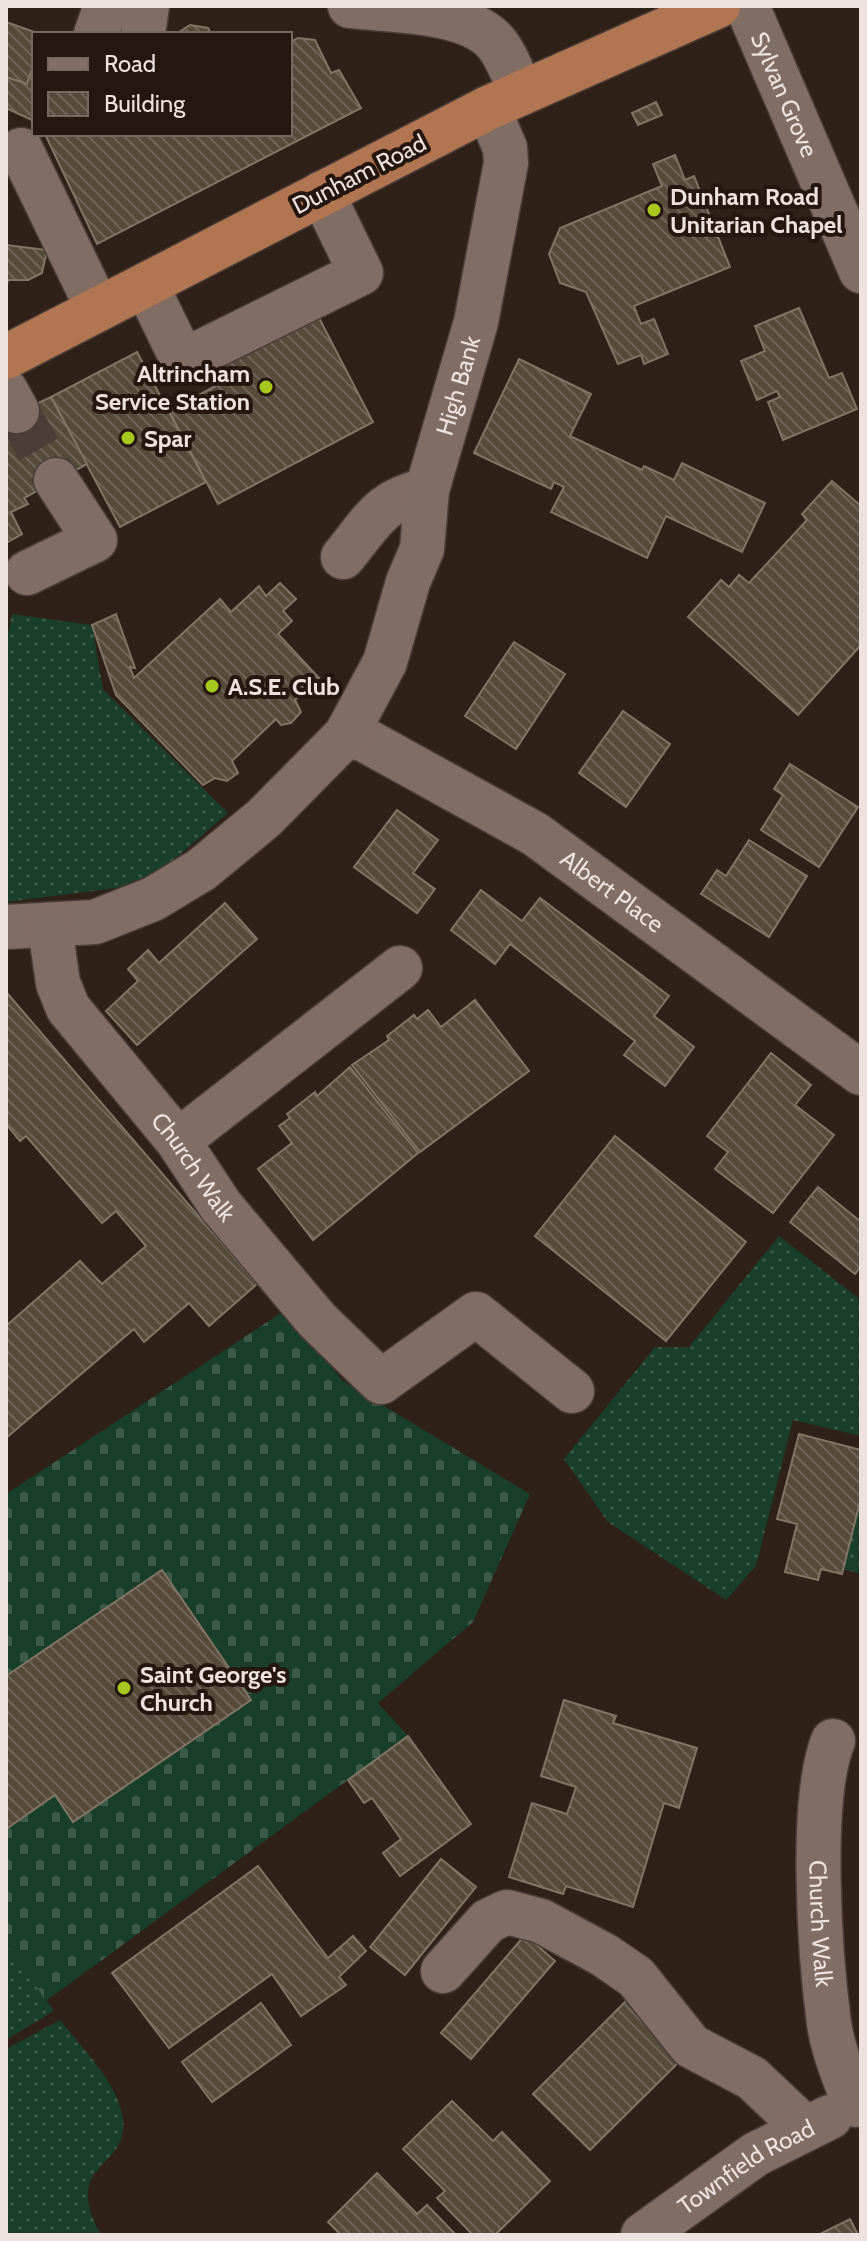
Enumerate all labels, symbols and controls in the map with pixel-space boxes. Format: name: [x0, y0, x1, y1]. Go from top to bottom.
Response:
street label: Sylvan Grove: [745, 27, 825, 161]
legend: [32, 32, 292, 136]
text: Road: [104, 49, 156, 78]
text: Building: [104, 89, 186, 118]
street label: Dunham Road: [287, 128, 431, 220]
place label: Dunham Road Unitarian Chapel: [670, 182, 843, 239]
marker: Dunham Road Unitarian Chapel: [645, 201, 663, 219]
street label: High Bank: [429, 332, 486, 439]
place label: Altrincham Service Station: [95, 359, 250, 416]
marker: Altrincham Service Station: [257, 378, 275, 396]
place label: Spar: [144, 424, 191, 453]
marker: Spar: [119, 429, 137, 447]
place label: A.S.E. Club: [228, 672, 340, 701]
marker: A.S.E. Club: [203, 677, 221, 695]
street label: Albert Place: [555, 843, 670, 938]
street label: Church Walk: [146, 1106, 242, 1227]
place label: Saint George's Church: [140, 1660, 286, 1717]
marker: Saint George's Church: [115, 1679, 133, 1697]
street label: Church Walk: [804, 1860, 839, 1988]
street label: Townfield Road: [672, 2113, 819, 2220]

